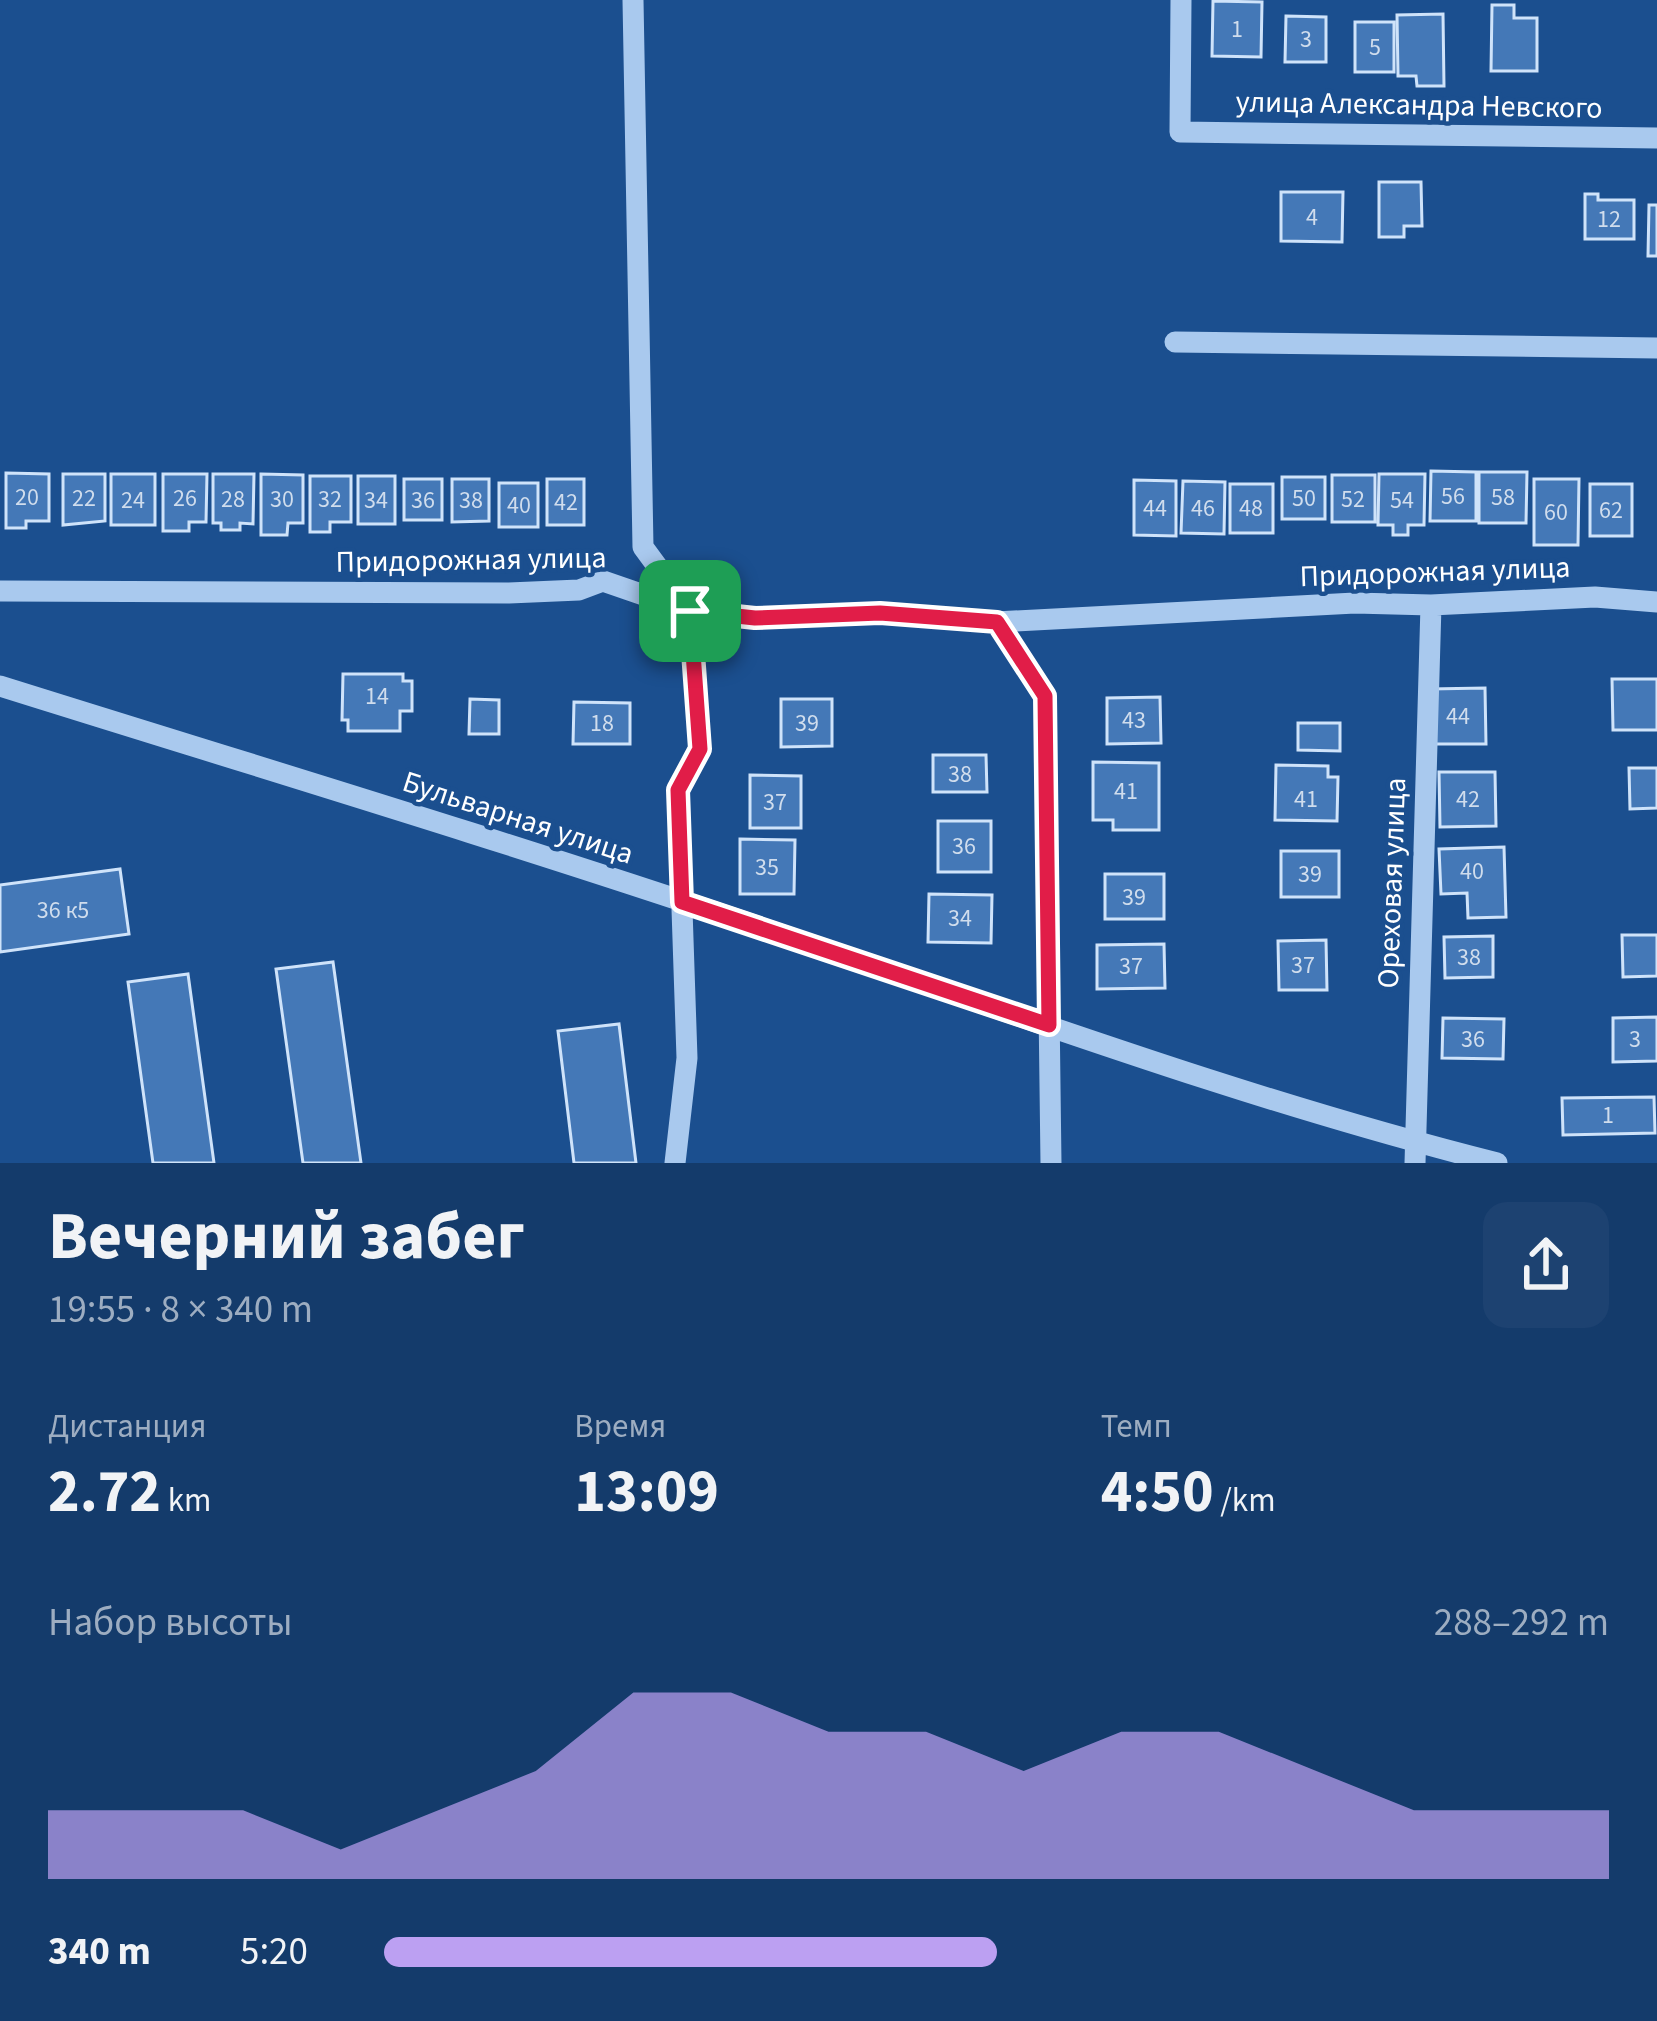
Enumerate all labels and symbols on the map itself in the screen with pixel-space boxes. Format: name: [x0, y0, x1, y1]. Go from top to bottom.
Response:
house number: 1: [1231, 12, 1243, 47]
house number: 3: [1300, 22, 1312, 57]
house number: 5: [1369, 30, 1381, 65]
street label: улица Александра Невского: [1235, 80, 1603, 130]
house number: 4: [1306, 200, 1318, 235]
house number: 12: [1597, 202, 1621, 237]
house number: 56: [1441, 479, 1465, 514]
house number: 20: [15, 480, 39, 515]
house number: 58: [1491, 480, 1515, 515]
house number: 22: [72, 481, 96, 516]
house number: 26: [173, 481, 197, 516]
house number: 50: [1292, 481, 1316, 516]
house number: 28: [221, 482, 245, 517]
house number: 30: [270, 482, 294, 517]
house number: 32: [318, 482, 342, 517]
house number: 52: [1341, 482, 1365, 517]
house number: 24: [121, 483, 145, 518]
house number: 34: [364, 483, 388, 518]
house number: 36: [411, 483, 435, 518]
house number: 38: [459, 483, 483, 518]
house number: 54: [1390, 483, 1414, 518]
house number: 42: [554, 485, 578, 520]
house number: 40: [507, 488, 531, 523]
house number: 44: [1143, 491, 1167, 526]
house number: 46: [1191, 491, 1215, 526]
house number: 48: [1239, 491, 1263, 526]
house number: 62: [1599, 493, 1623, 528]
house number: 60: [1544, 495, 1568, 530]
street label: Придорожная улица: [335, 536, 607, 584]
street label: Придорожная улица: [1299, 546, 1571, 598]
pin: [639, 560, 741, 662]
house number: 14: [365, 679, 389, 714]
house number: 44: [1446, 699, 1470, 734]
house number: 43: [1122, 703, 1146, 738]
house number: 18: [590, 706, 614, 741]
house number: 39: [795, 706, 819, 741]
house number: 38: [948, 757, 972, 792]
street label: Бульварная улица: [397, 760, 639, 876]
house number: 41: [1114, 774, 1138, 809]
street label: Ореховая улица: [1367, 777, 1417, 989]
house number: 41: [1294, 782, 1318, 817]
house number: 42: [1456, 782, 1480, 817]
house number: 37: [763, 785, 787, 820]
house number: 36: [952, 829, 976, 864]
house number: 35: [755, 850, 779, 885]
house number: 40: [1460, 854, 1484, 889]
house number: 39: [1298, 857, 1322, 892]
house number: 39: [1122, 880, 1146, 915]
house number: 36 к5: [37, 893, 89, 928]
house number: 34: [948, 901, 972, 936]
house number: 38: [1457, 940, 1481, 975]
house number: 37: [1291, 948, 1315, 983]
house number: 37: [1119, 949, 1143, 984]
house number: 36: [1461, 1022, 1485, 1057]
house number: 3: [1629, 1022, 1641, 1057]
house number: 1: [1602, 1098, 1614, 1133]

